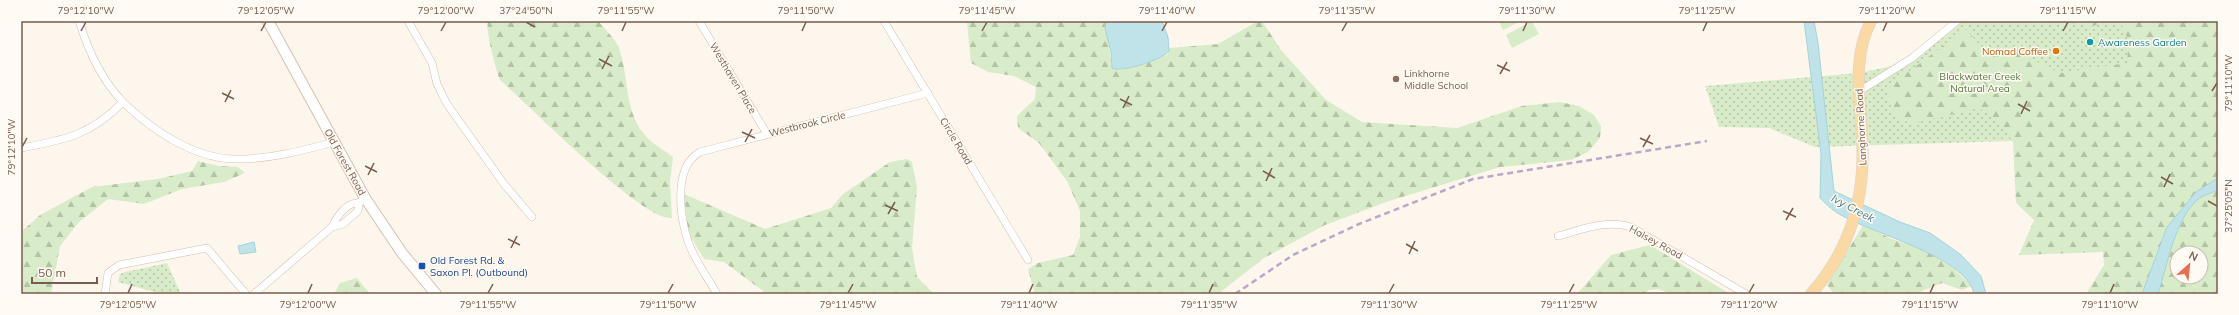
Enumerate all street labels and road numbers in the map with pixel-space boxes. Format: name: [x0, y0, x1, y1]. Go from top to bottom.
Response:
street label: Westhaven Place: [707, 40, 759, 116]
street label: Langhorne Road: [1852, 88, 1870, 166]
street label: Westbrook Circle: [767, 108, 847, 140]
street label: Circle Road: [937, 115, 975, 167]
street label: Old Forest Road: [321, 126, 369, 198]
street label: Halsey Road: [1627, 222, 1685, 262]

